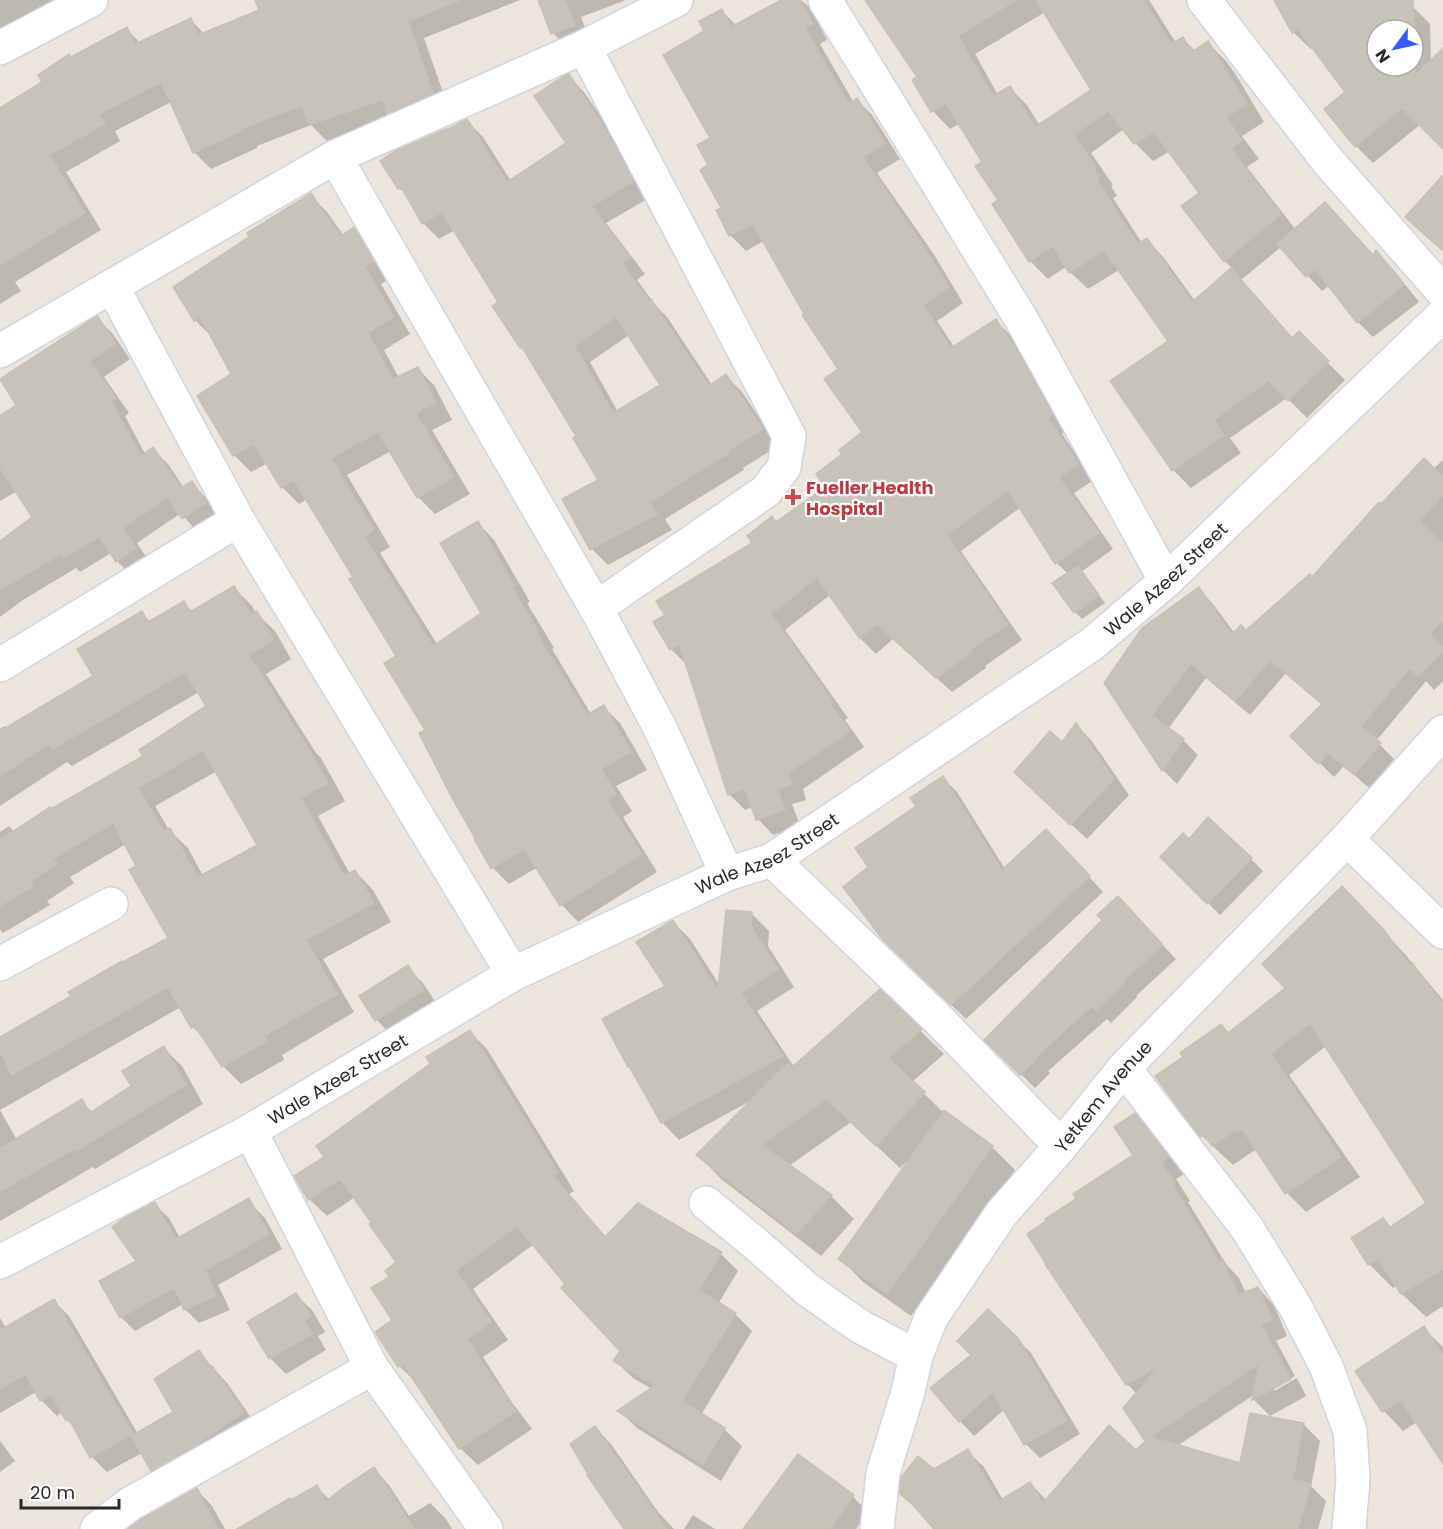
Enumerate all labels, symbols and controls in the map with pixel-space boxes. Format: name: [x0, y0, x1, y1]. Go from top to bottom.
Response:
north arrow: [1365, 18, 1425, 78]
text: N: [1370, 45, 1396, 67]
place label: Fueller Health Hospital: [806, 475, 934, 521]
marker: Fueller Health Hospital: [784, 488, 802, 506]
street label: Wale Azeez Street: [1098, 516, 1232, 641]
street label: Wale Azeez Street: [691, 806, 843, 900]
street label: Wale Azeez Street: [263, 1027, 412, 1130]
street label: Yetkem Avenue: [1048, 1034, 1157, 1158]
scale bar: [21, 1472, 118, 1510]
text: 20 m: [30, 1480, 75, 1505]

